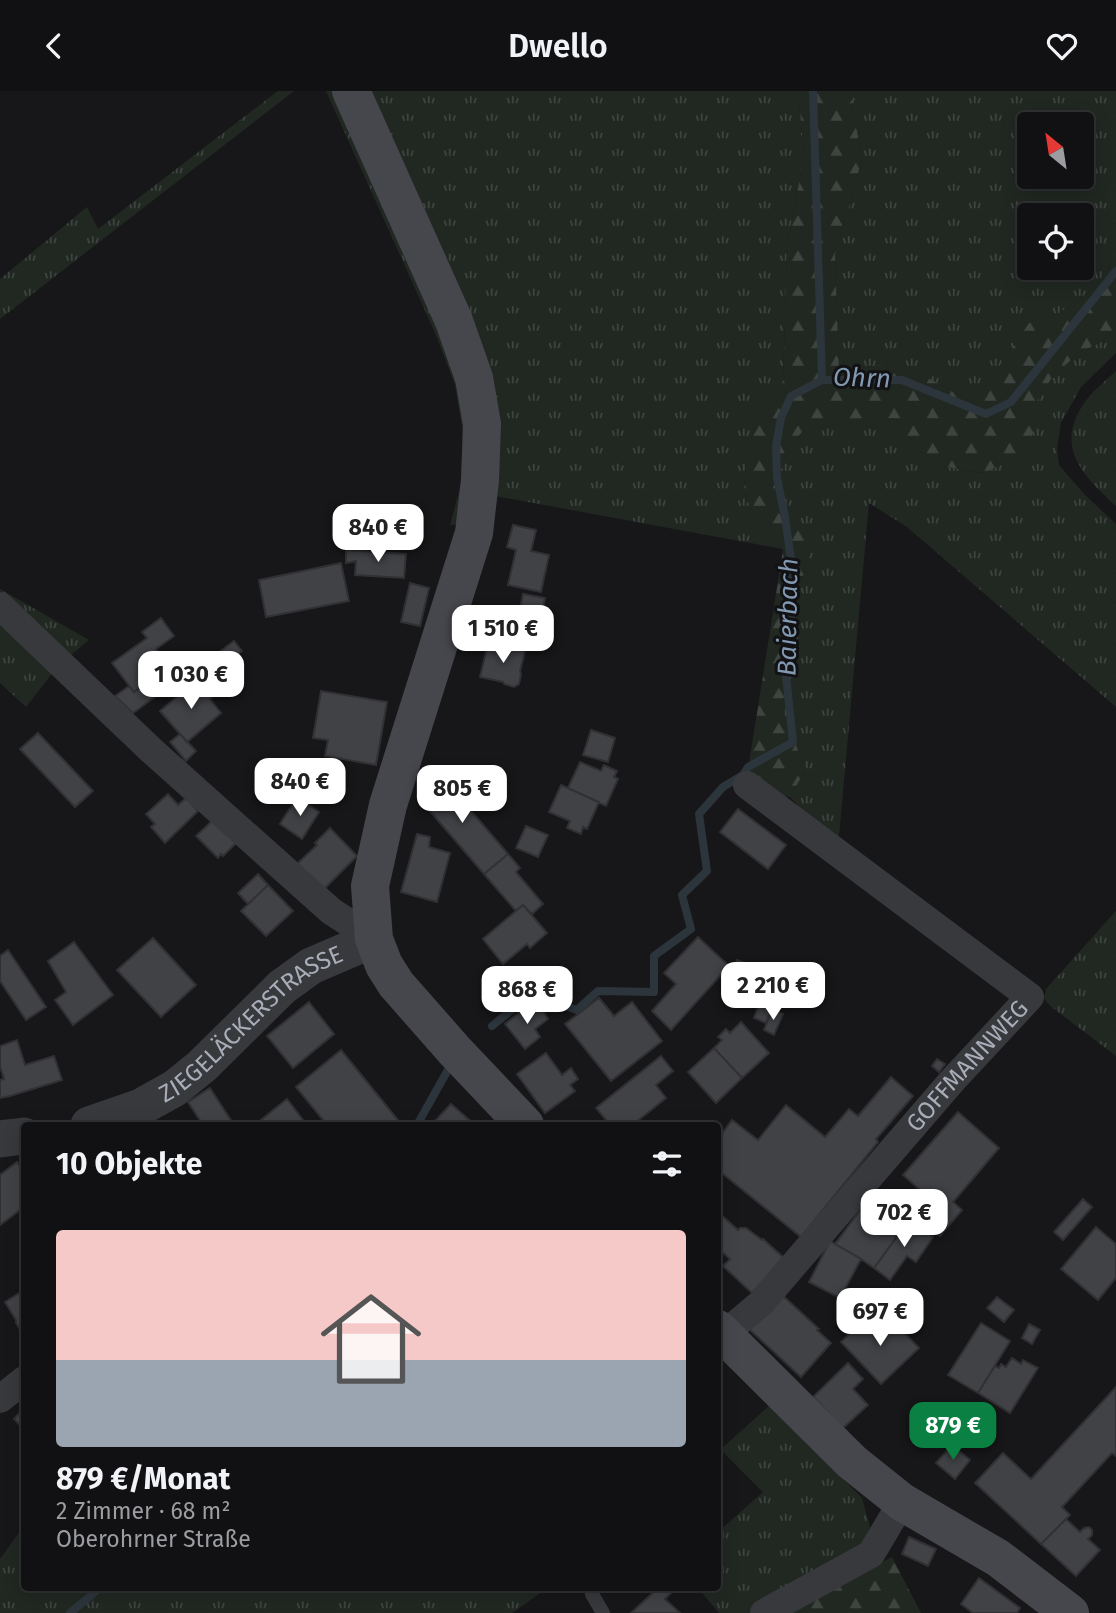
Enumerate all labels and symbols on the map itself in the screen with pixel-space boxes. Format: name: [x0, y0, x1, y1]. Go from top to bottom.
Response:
north arrow: [1017, 112, 1094, 189]
water label: Ohrn: [833, 361, 891, 395]
pin: 840 €: [329, 505, 427, 564]
water label: Baierbach: [771, 558, 805, 676]
pin: 1 510 €: [438, 605, 568, 665]
pin: 1 030 €: [126, 651, 256, 711]
pin: 840 €: [251, 759, 349, 818]
pin: 805 €: [413, 765, 511, 825]
street label: ZIEGELÄCKERSTRASSE: [154, 940, 347, 1108]
pin: 2 210 €: [708, 963, 838, 1022]
pin: 868 €: [478, 967, 576, 1026]
street label: GOFFMANNWEG: [901, 994, 1034, 1137]
pin: 702 €: [855, 1189, 953, 1249]
pin: 697 €: [831, 1289, 929, 1348]
pin: 879 €: [904, 1403, 1002, 1462]

